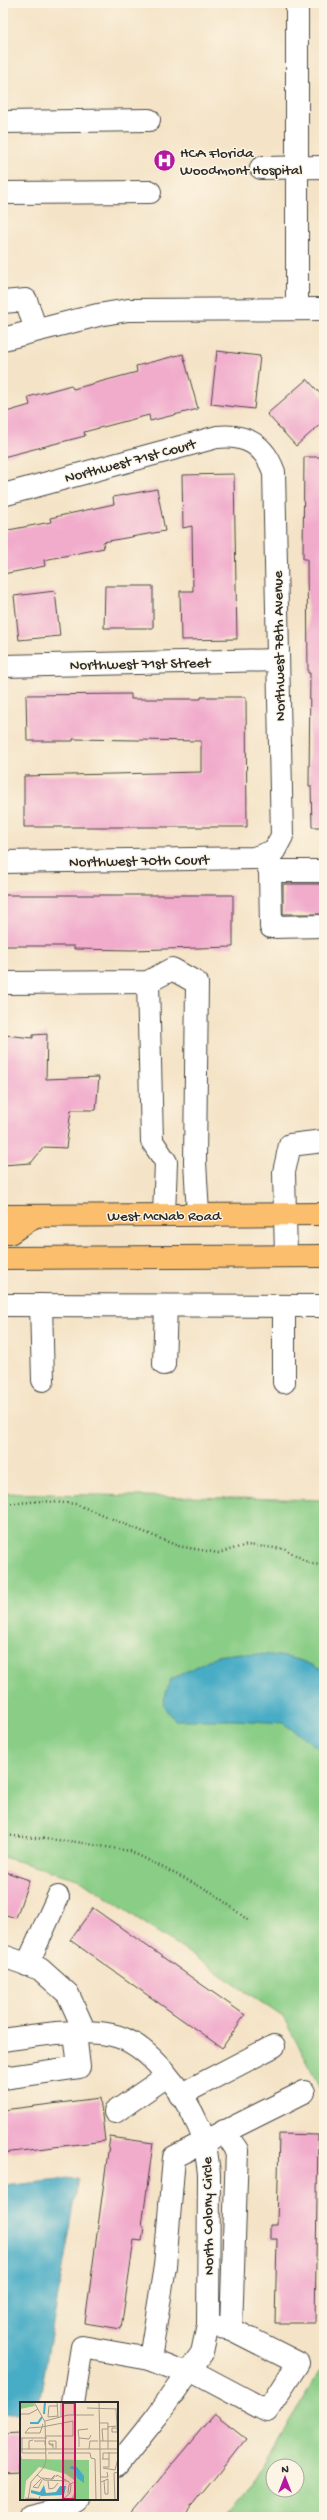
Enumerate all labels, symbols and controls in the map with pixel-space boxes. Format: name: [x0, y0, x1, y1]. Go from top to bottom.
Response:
place label: HCA Florida Woodmont Hospital: [180, 145, 303, 180]
hospital icon: HCA Florida Woodmont Hospital: [151, 148, 177, 174]
street label: Northwest 71st Court: [63, 435, 200, 488]
street label: Northwest 78th Avenue: [270, 570, 290, 721]
street label: Northwest 71st Street: [70, 655, 212, 675]
street label: Northwest 70th Court: [69, 852, 211, 872]
street label: West McNab Road: [107, 1208, 222, 1226]
street label: North Colony Circle: [199, 2156, 219, 2275]
inset map: [20, 2402, 118, 2500]
north arrow: [265, 2458, 305, 2498]
text: N: [281, 2464, 289, 2476]

